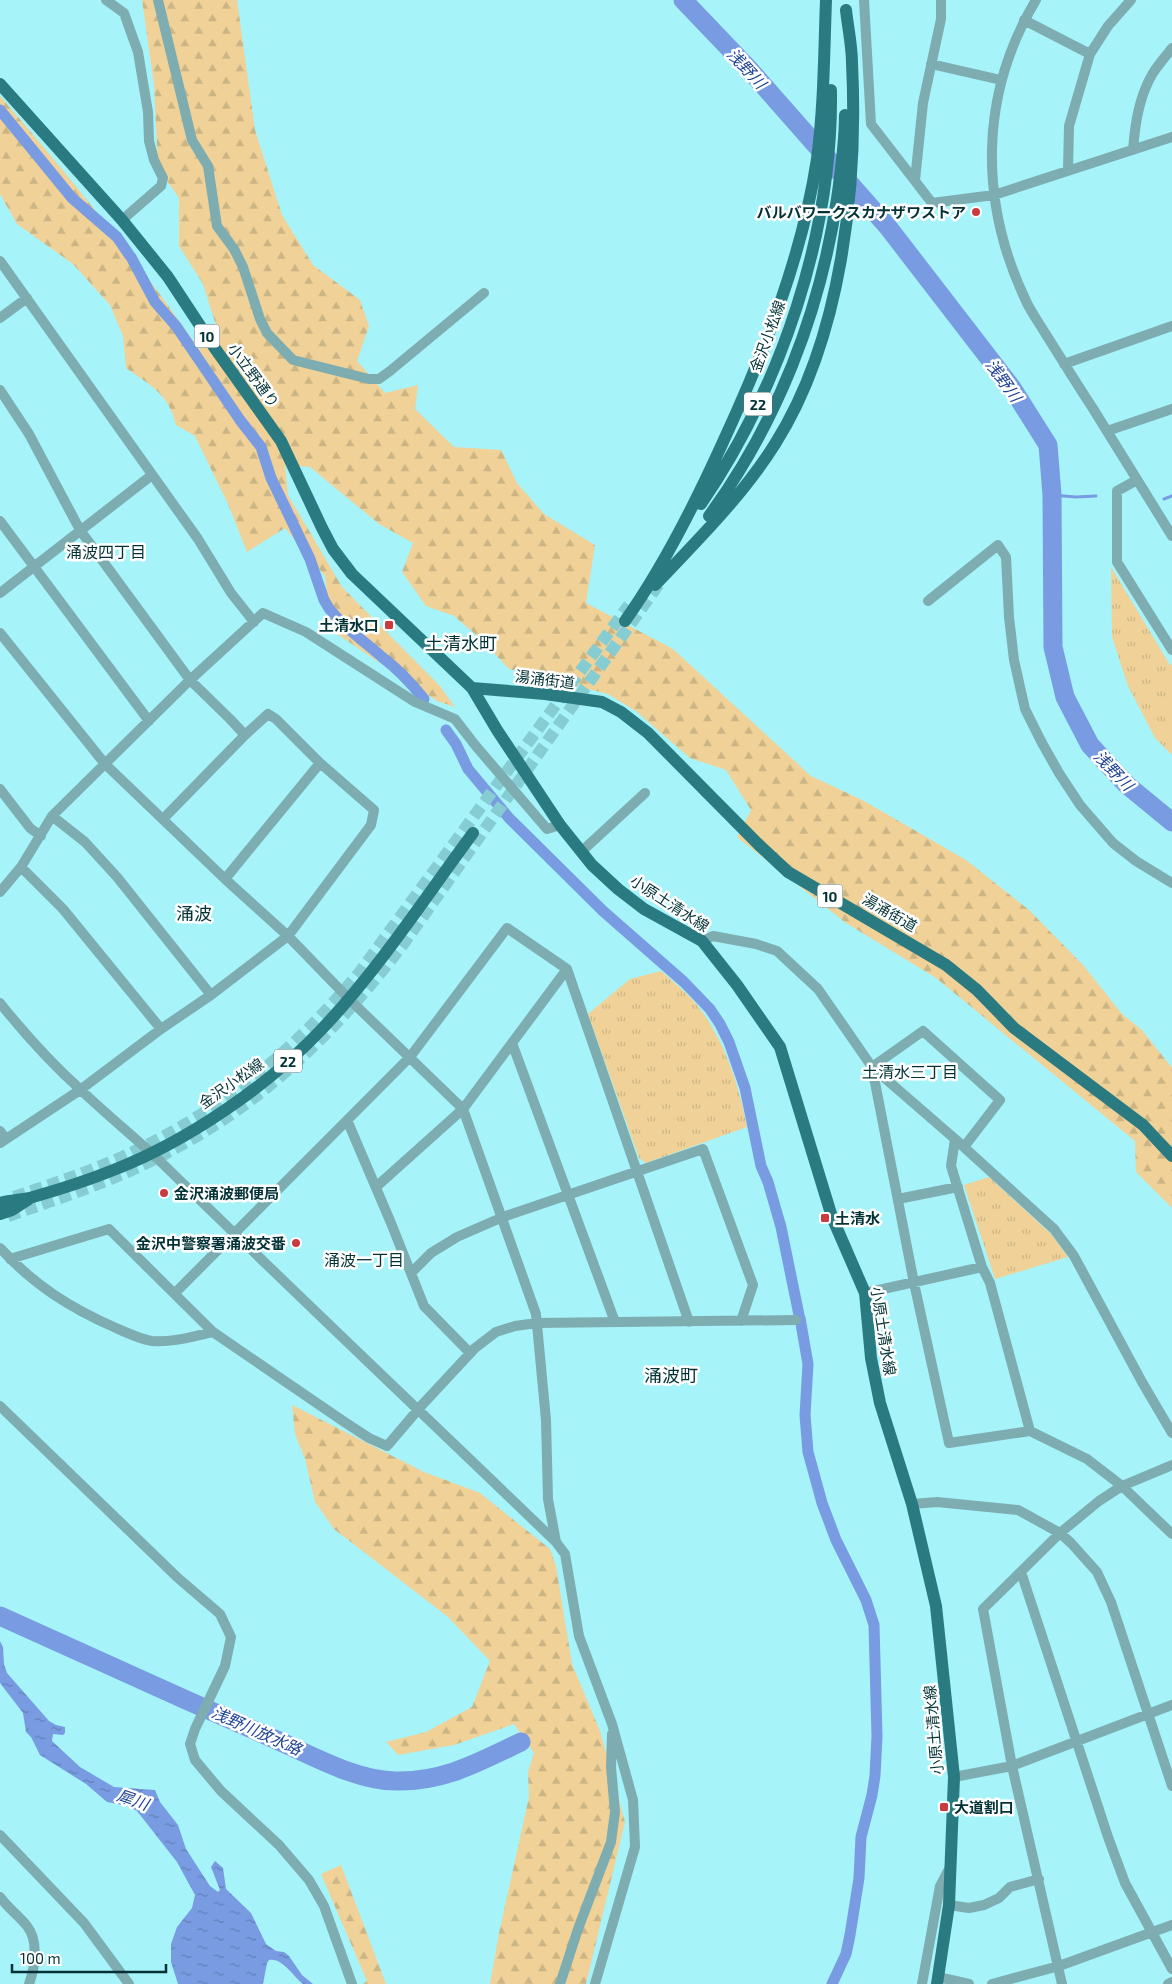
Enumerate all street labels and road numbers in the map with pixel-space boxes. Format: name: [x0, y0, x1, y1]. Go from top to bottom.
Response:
street label: 金沢小松線: [746, 298, 788, 374]
road number: 10: [194, 324, 220, 348]
street label: 小立野通り: [225, 339, 283, 411]
road number: 22: [744, 392, 772, 416]
street label: 湯涌街道: [514, 666, 576, 692]
street label: 小原土清水線: [627, 871, 713, 935]
road number: 10: [818, 884, 842, 908]
street label: 湯涌街道: [860, 889, 920, 935]
road number: 22: [274, 1050, 302, 1072]
street label: 金沢小松線: [195, 1054, 267, 1112]
street label: 小原土清水線: [868, 1285, 900, 1377]
street label: 小原土清水線: [920, 1684, 946, 1776]

